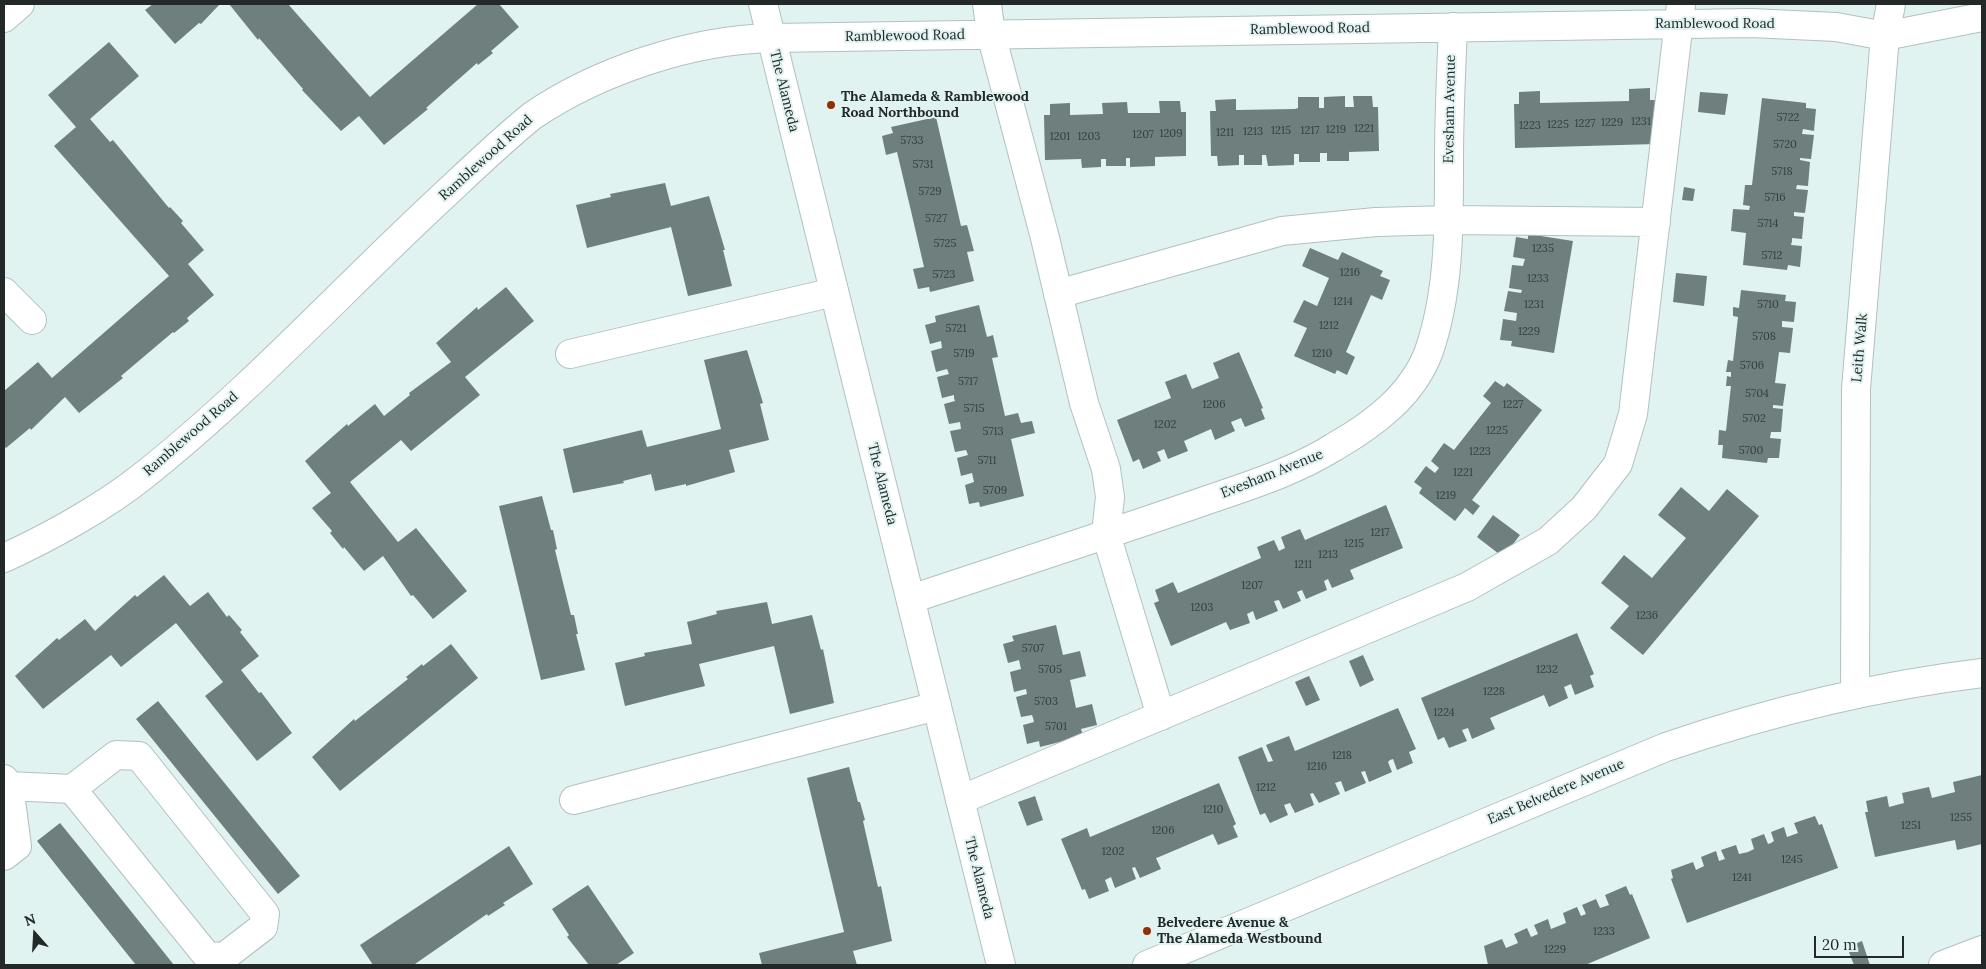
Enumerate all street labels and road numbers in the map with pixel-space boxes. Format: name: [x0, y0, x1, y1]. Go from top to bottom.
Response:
street label: Ramblewood Road: [1655, 16, 1775, 32]
street label: Ramblewood Road: [1250, 20, 1370, 38]
street label: Ramblewood Road: [845, 27, 965, 45]
street label: The Alameda: [766, 48, 802, 134]
street label: Evesham Avenue: [1441, 54, 1459, 164]
street label: Ramblewood Road: [436, 112, 536, 204]
street label: Leith Walk: [1849, 313, 1871, 383]
street label: Ramblewood Road: [140, 388, 242, 480]
street label: The Alameda: [864, 441, 900, 527]
street label: Evesham Avenue: [1218, 446, 1326, 502]
street label: East Belvedere Avenue: [1485, 756, 1627, 828]
street label: The Alameda: [961, 835, 997, 921]

